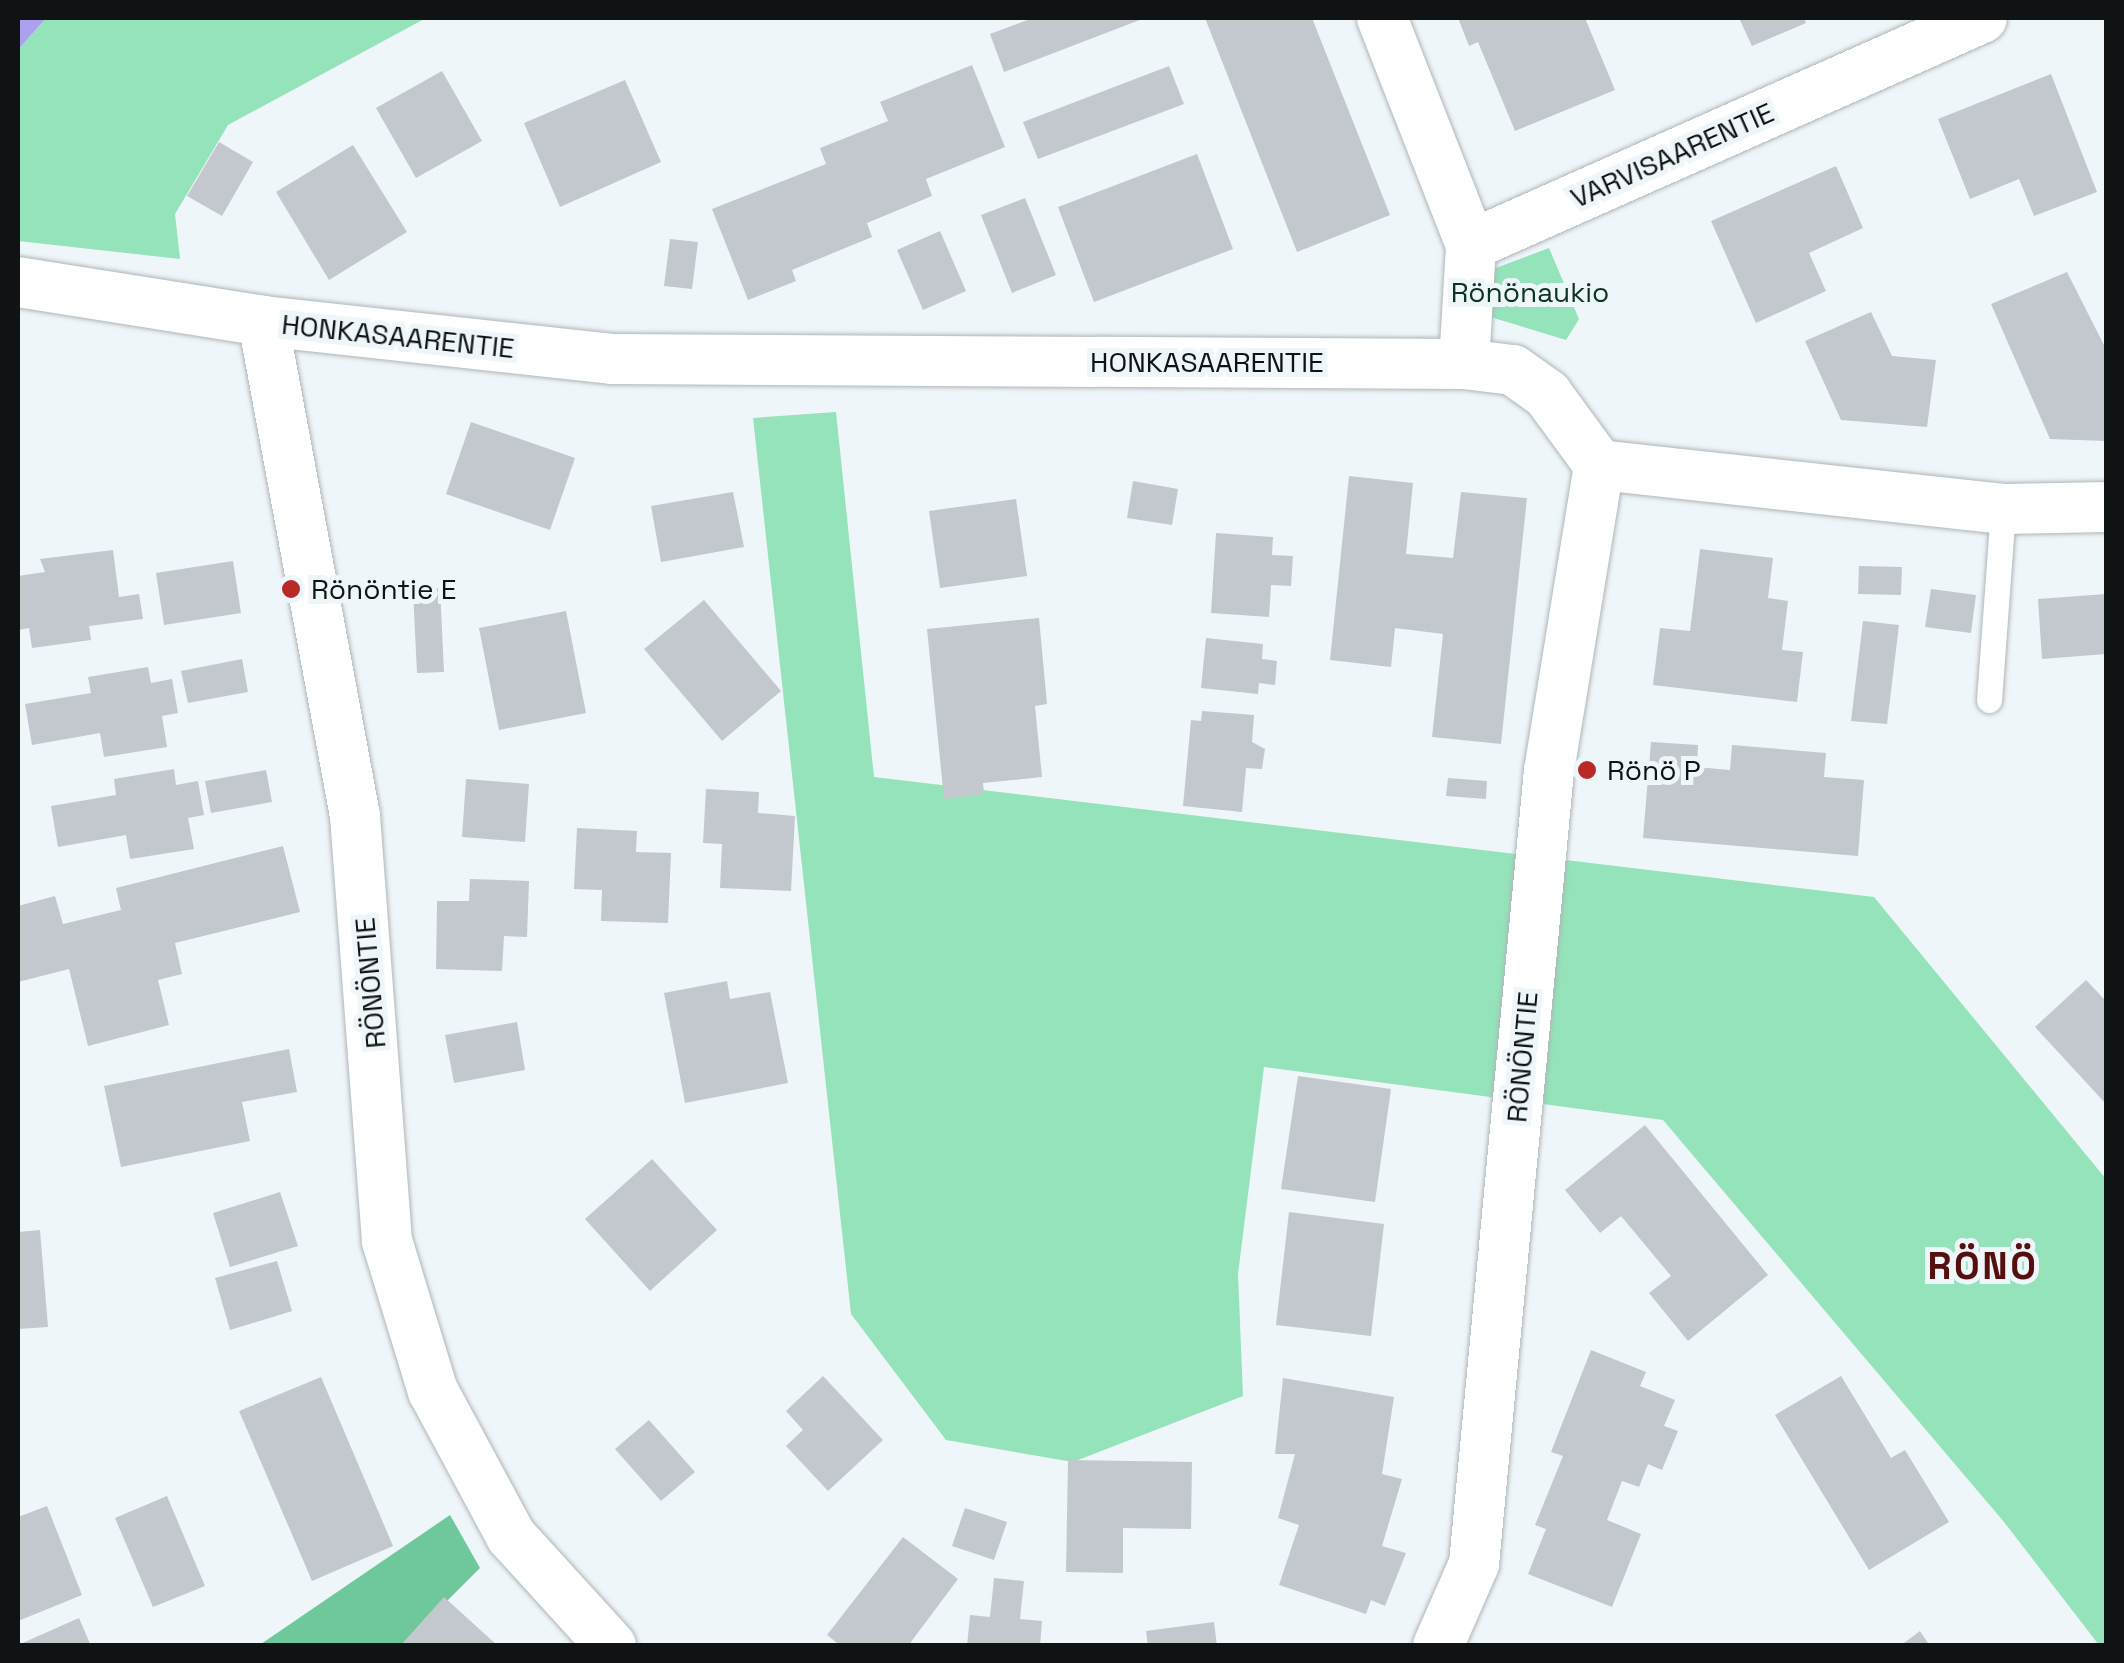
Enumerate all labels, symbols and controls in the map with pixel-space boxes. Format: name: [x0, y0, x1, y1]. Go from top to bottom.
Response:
street label: VARVISAARENTIE: [1565, 95, 1779, 215]
park label: Rönönaukio: [1451, 275, 1609, 309]
street label: HONKASAARENTIE: [280, 307, 516, 365]
street label: HONKASAARENTIE: [1090, 345, 1324, 379]
place label: Rönöntie E: [311, 572, 456, 606]
marker: Rönöntie E: [280, 578, 302, 600]
place label: Rönö P: [1607, 753, 1700, 787]
marker: Rönö P: [1576, 759, 1598, 781]
street label: RÖNÖNTIE: [348, 916, 392, 1050]
street label: RÖNÖNTIE: [1500, 990, 1544, 1124]
district label: RÖNÖ: [1928, 1244, 2038, 1290]

